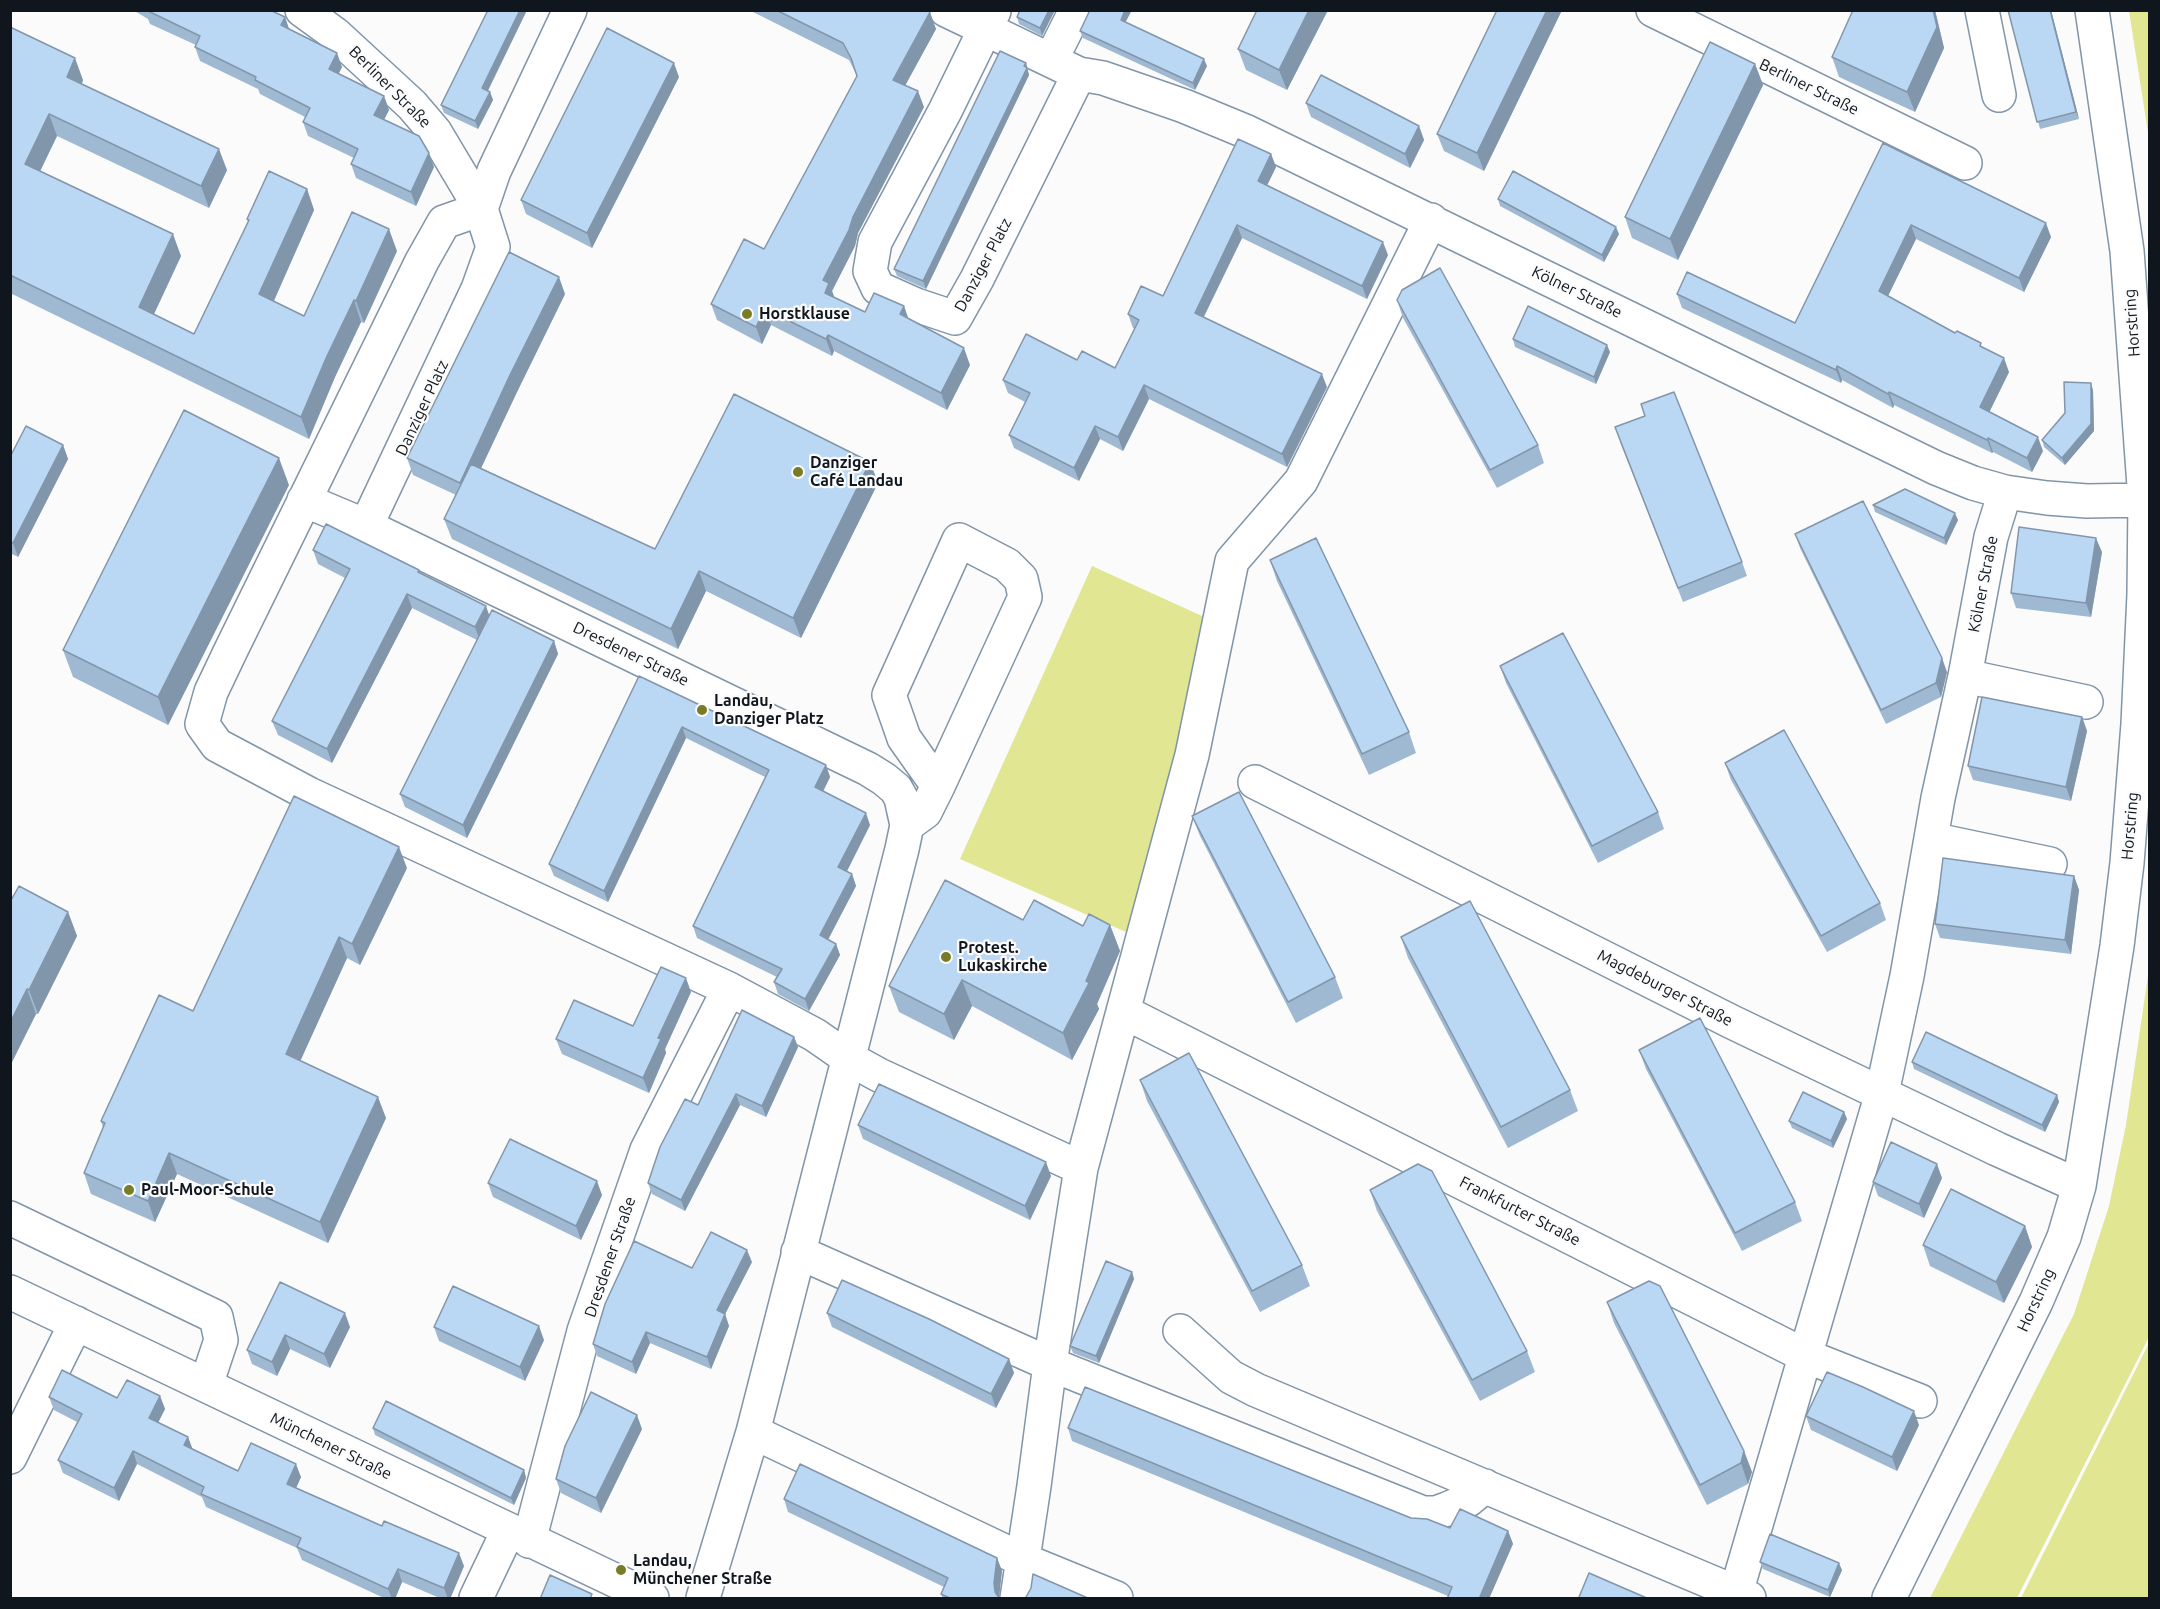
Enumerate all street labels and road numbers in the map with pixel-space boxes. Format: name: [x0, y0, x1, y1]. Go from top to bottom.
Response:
street label: Berliner Straße: [345, 42, 435, 132]
street label: Berliner Straße: [1756, 55, 1862, 119]
street label: Danziger Platz: [950, 215, 1016, 315]
street label: Kölner Straße: [1529, 262, 1625, 322]
street label: Horstring: [2120, 288, 2144, 358]
street label: Danziger Platz: [391, 357, 453, 459]
street label: Kölner Straße: [1964, 534, 2002, 634]
street label: Dresdener Straße: [570, 618, 692, 690]
street label: Horstring: [2117, 791, 2143, 861]
street label: Magdeburger Straße: [1594, 946, 1736, 1030]
street label: Frankfurter Straße: [1456, 1172, 1584, 1250]
street label: Dresdener Straße: [580, 1194, 640, 1320]
street label: Horstring: [2013, 1265, 2059, 1335]
street label: Münchener Straße: [267, 1408, 395, 1484]

